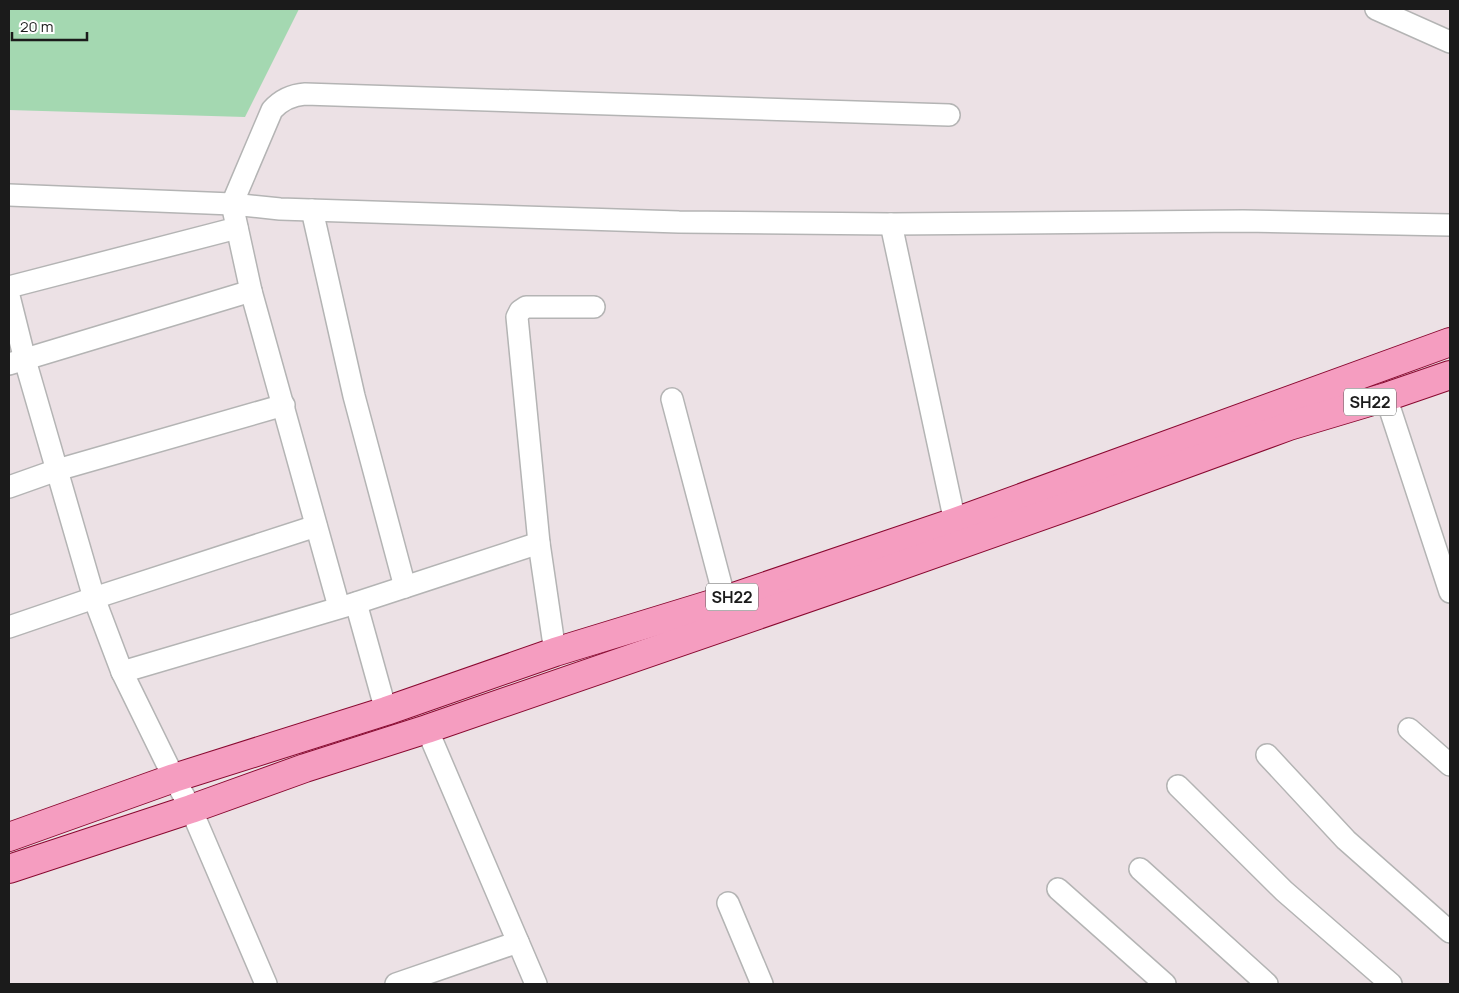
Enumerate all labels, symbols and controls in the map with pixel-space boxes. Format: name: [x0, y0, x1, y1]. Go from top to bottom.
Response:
scale bar: [12, 10, 88, 42]
text: 20 m: [20, 16, 53, 37]
road number: SH22: [1344, 388, 1396, 416]
road number: SH22: [706, 584, 758, 610]

